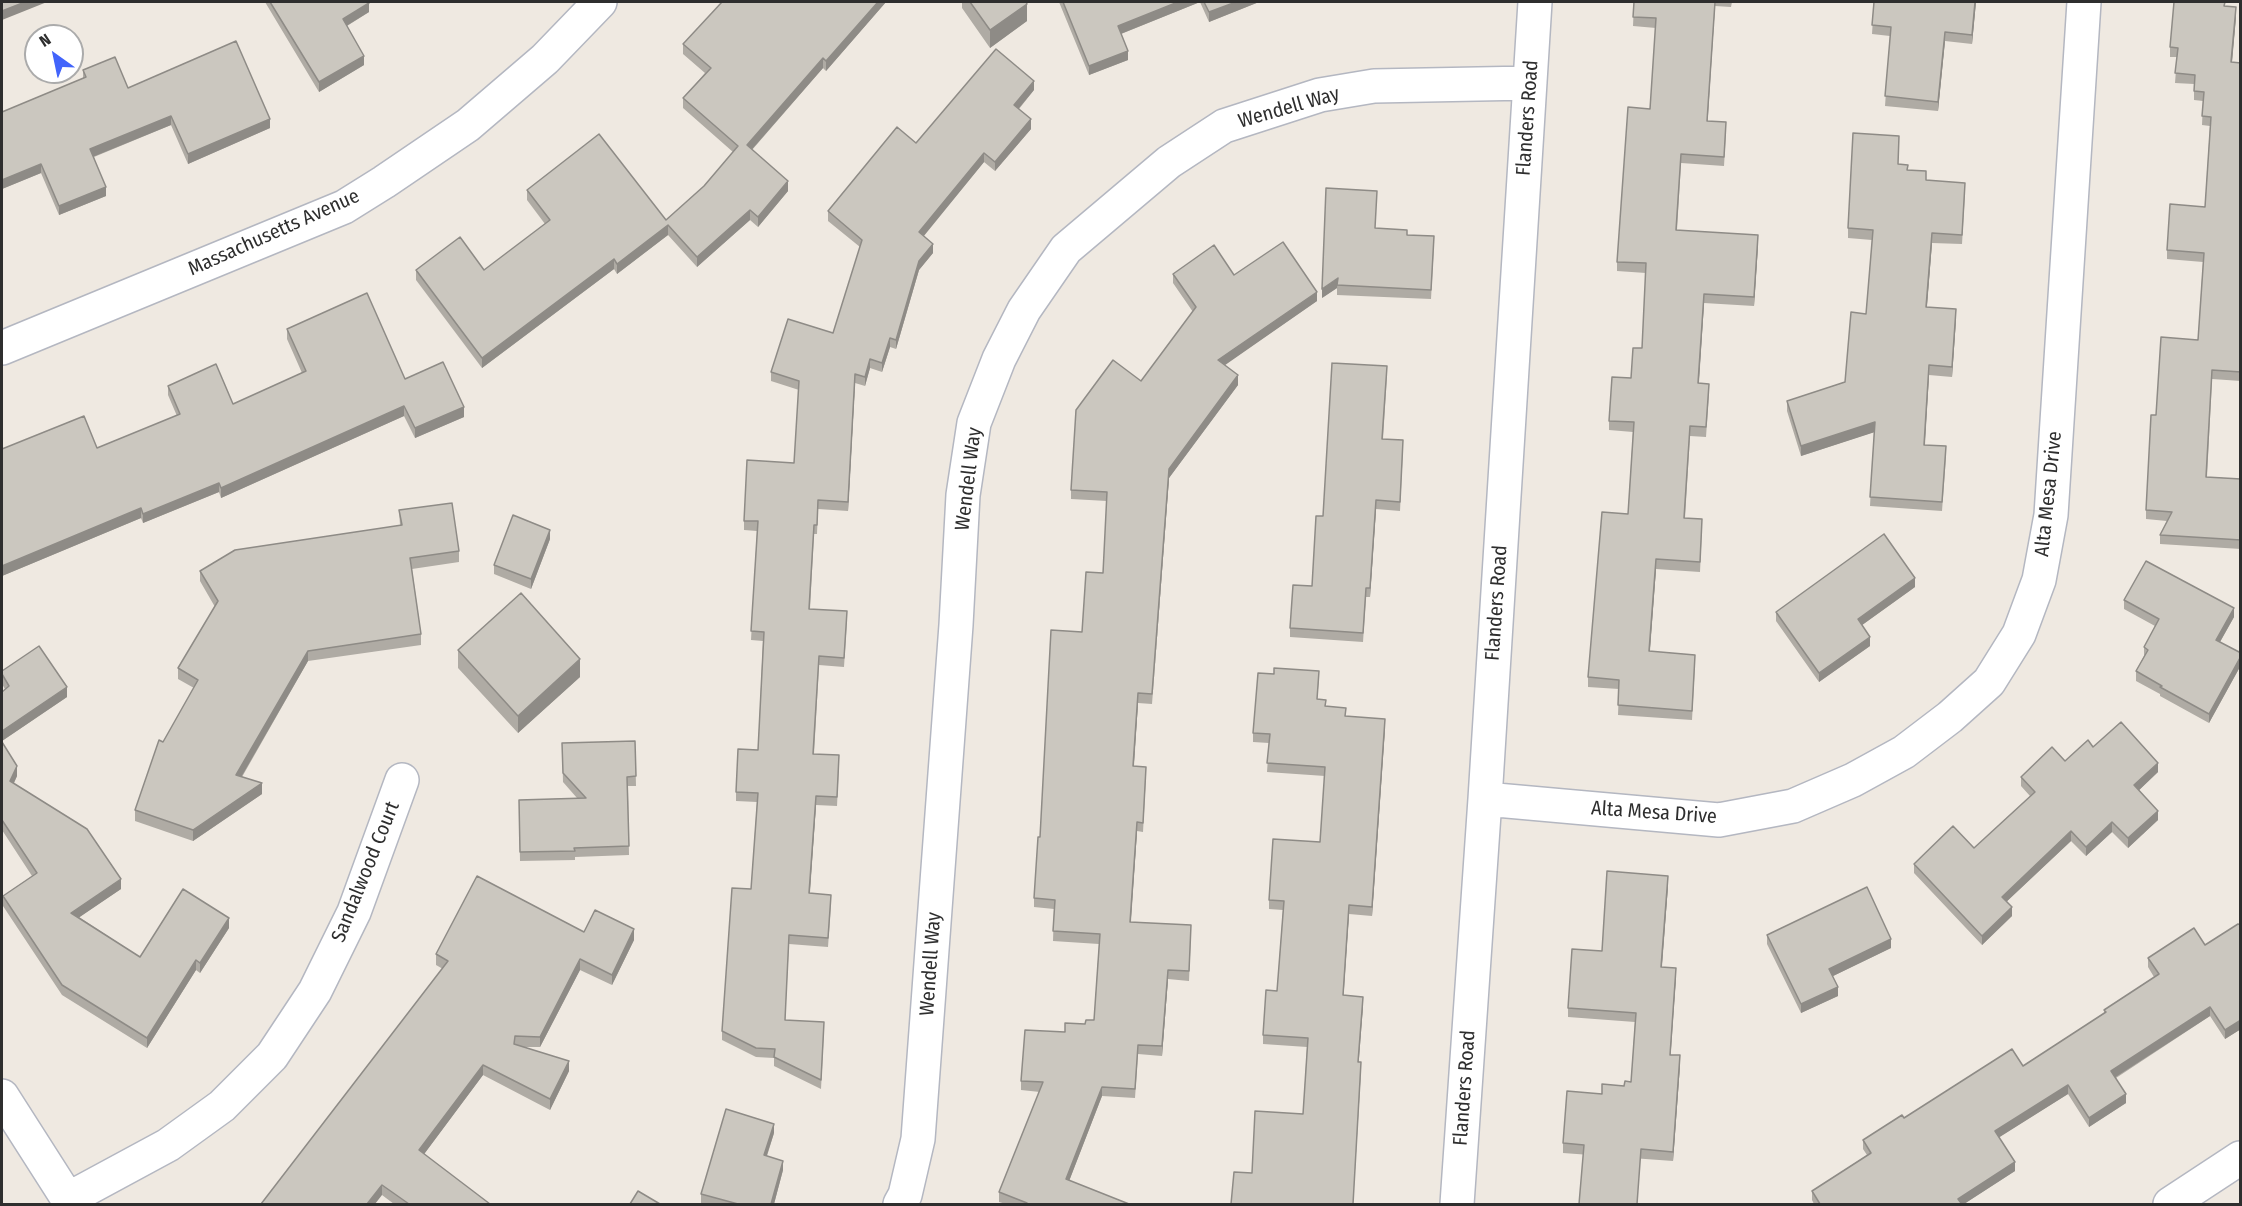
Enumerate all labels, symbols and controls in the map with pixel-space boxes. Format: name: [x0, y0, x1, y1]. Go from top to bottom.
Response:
north arrow: [24, 24, 84, 84]
text: N: [36, 30, 54, 51]
street label: Flanders Road: [1512, 59, 1544, 177]
street label: Wendell Way: [1236, 82, 1342, 134]
street label: Massachusetts Avenue: [185, 184, 363, 282]
street label: Wendell Way: [951, 426, 987, 532]
street label: Alta Mesa Drive: [2030, 430, 2068, 558]
street label: Flanders Road: [1481, 544, 1513, 662]
street label: Alta Mesa Drive: [1590, 797, 1718, 829]
street label: Sandalwood Court: [327, 798, 405, 946]
street label: Wendell Way: [915, 911, 947, 1017]
street label: Flanders Road: [1449, 1029, 1481, 1147]

